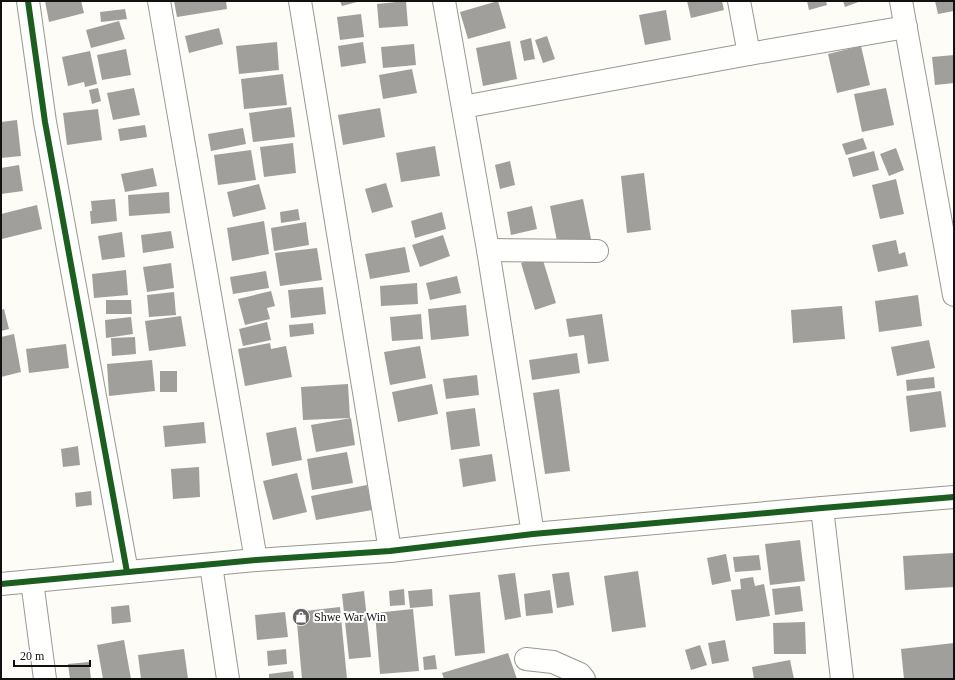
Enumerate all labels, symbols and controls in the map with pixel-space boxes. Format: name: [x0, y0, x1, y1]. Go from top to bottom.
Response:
shop icon: Shwe War Win: [291, 607, 311, 627]
place label: Shwe War Win: [314, 610, 386, 624]
scale bar: [14, 642, 90, 668]
text: 20 m: [20, 649, 45, 663]

